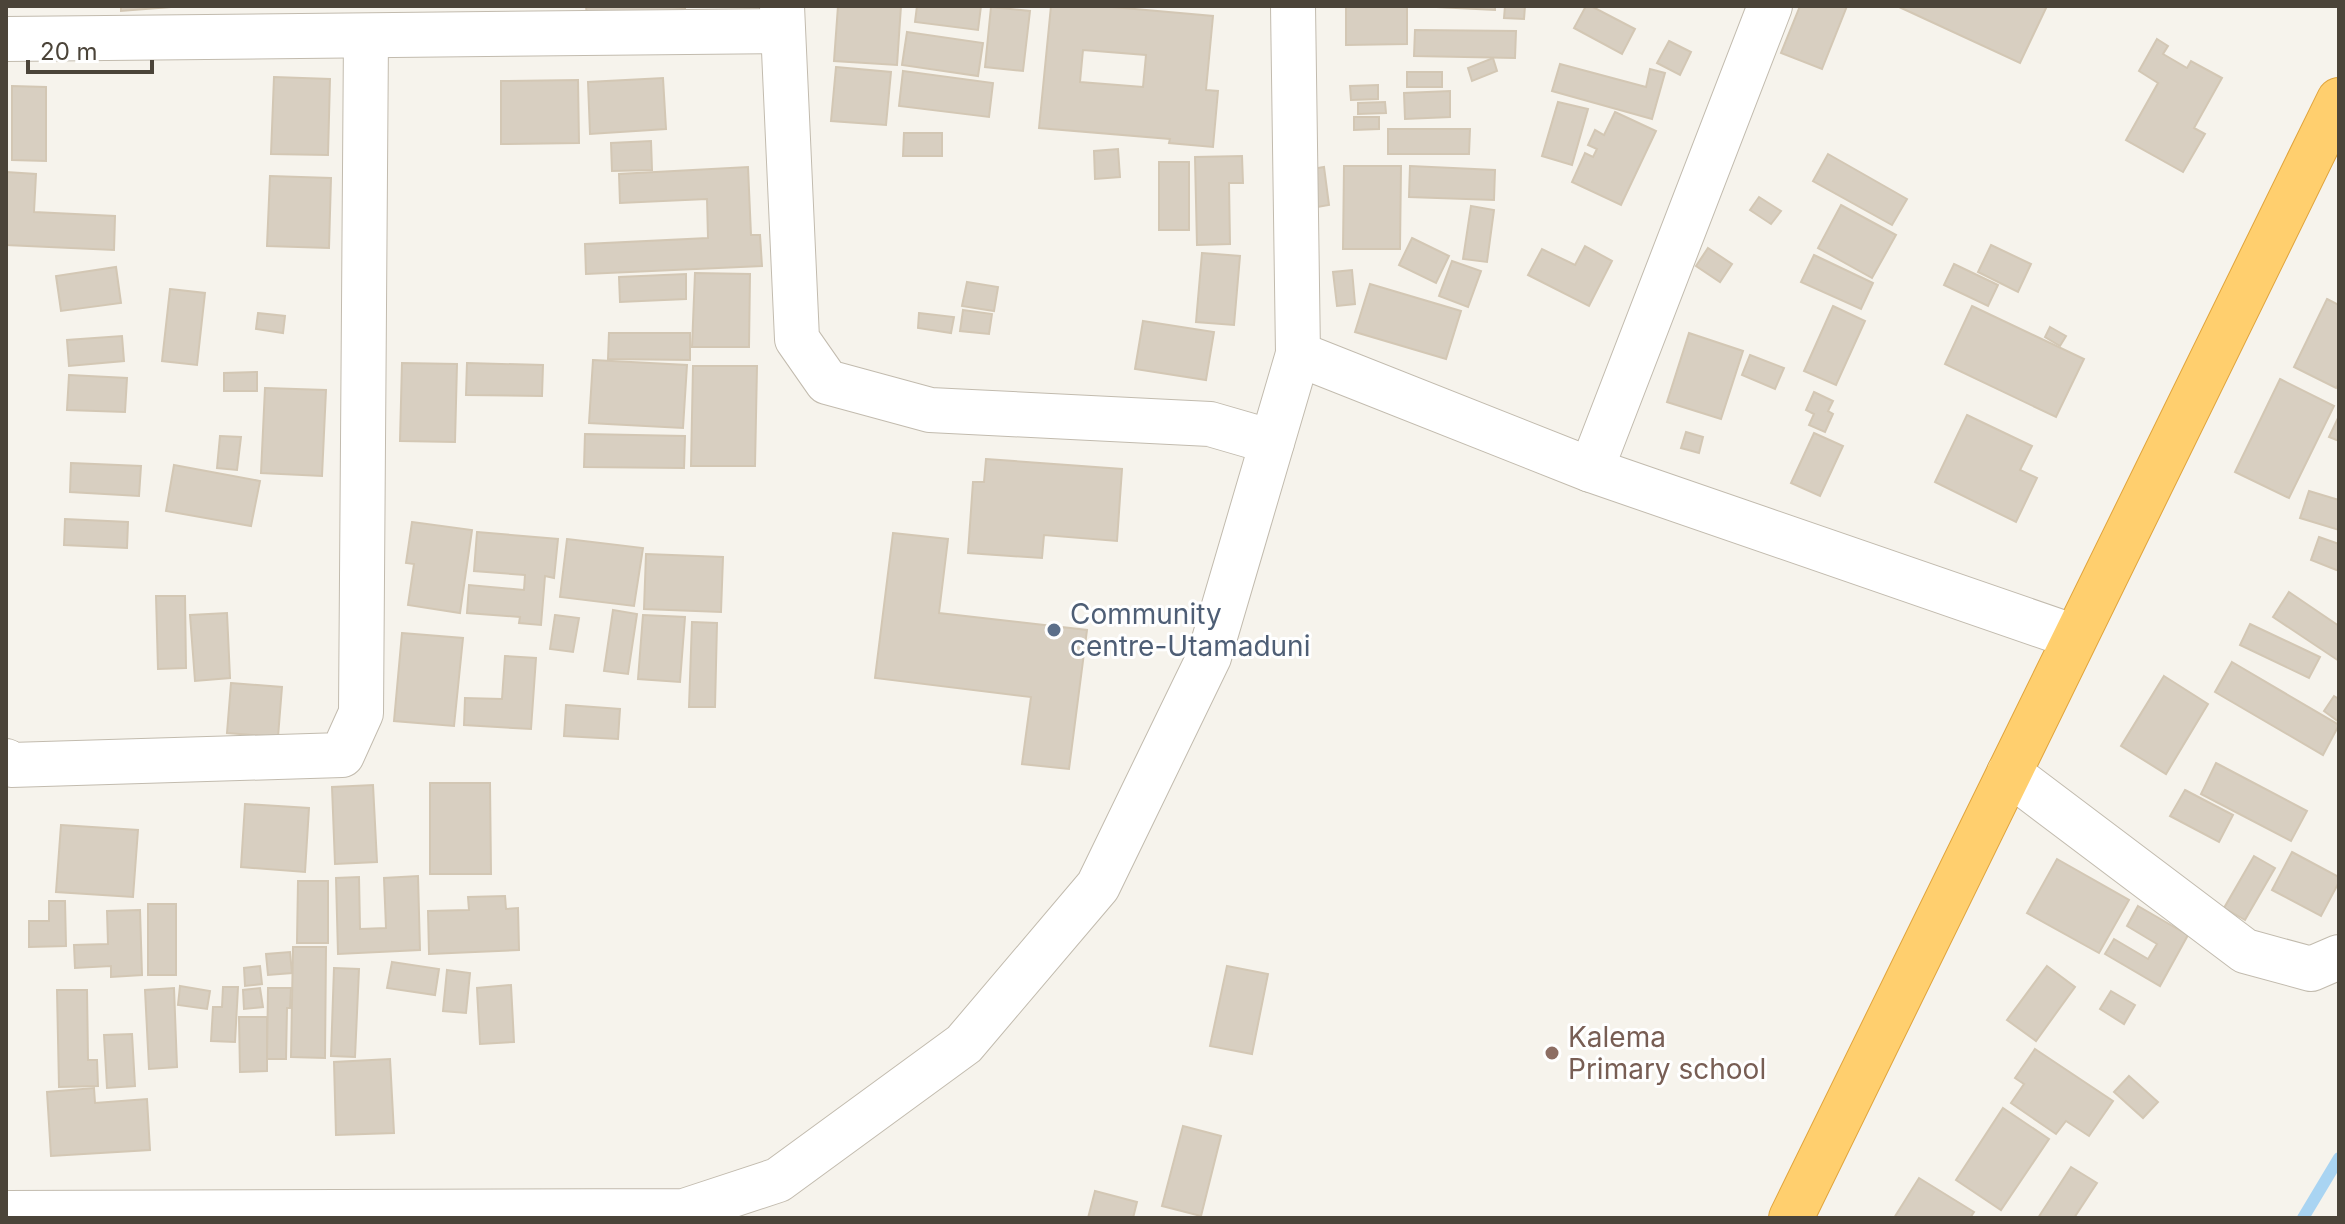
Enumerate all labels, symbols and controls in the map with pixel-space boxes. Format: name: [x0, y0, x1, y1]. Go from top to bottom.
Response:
scale bar: [28, 24, 152, 74]
text: 20 m: [40, 37, 98, 66]
place label: Community centre-Utamaduni: [1070, 597, 1310, 663]
marker: Community centre-Utamaduni: [1045, 621, 1063, 639]
place label: Kalema Primary school: [1568, 1020, 1766, 1086]
marker: Kalema Primary school: [1543, 1044, 1561, 1062]

